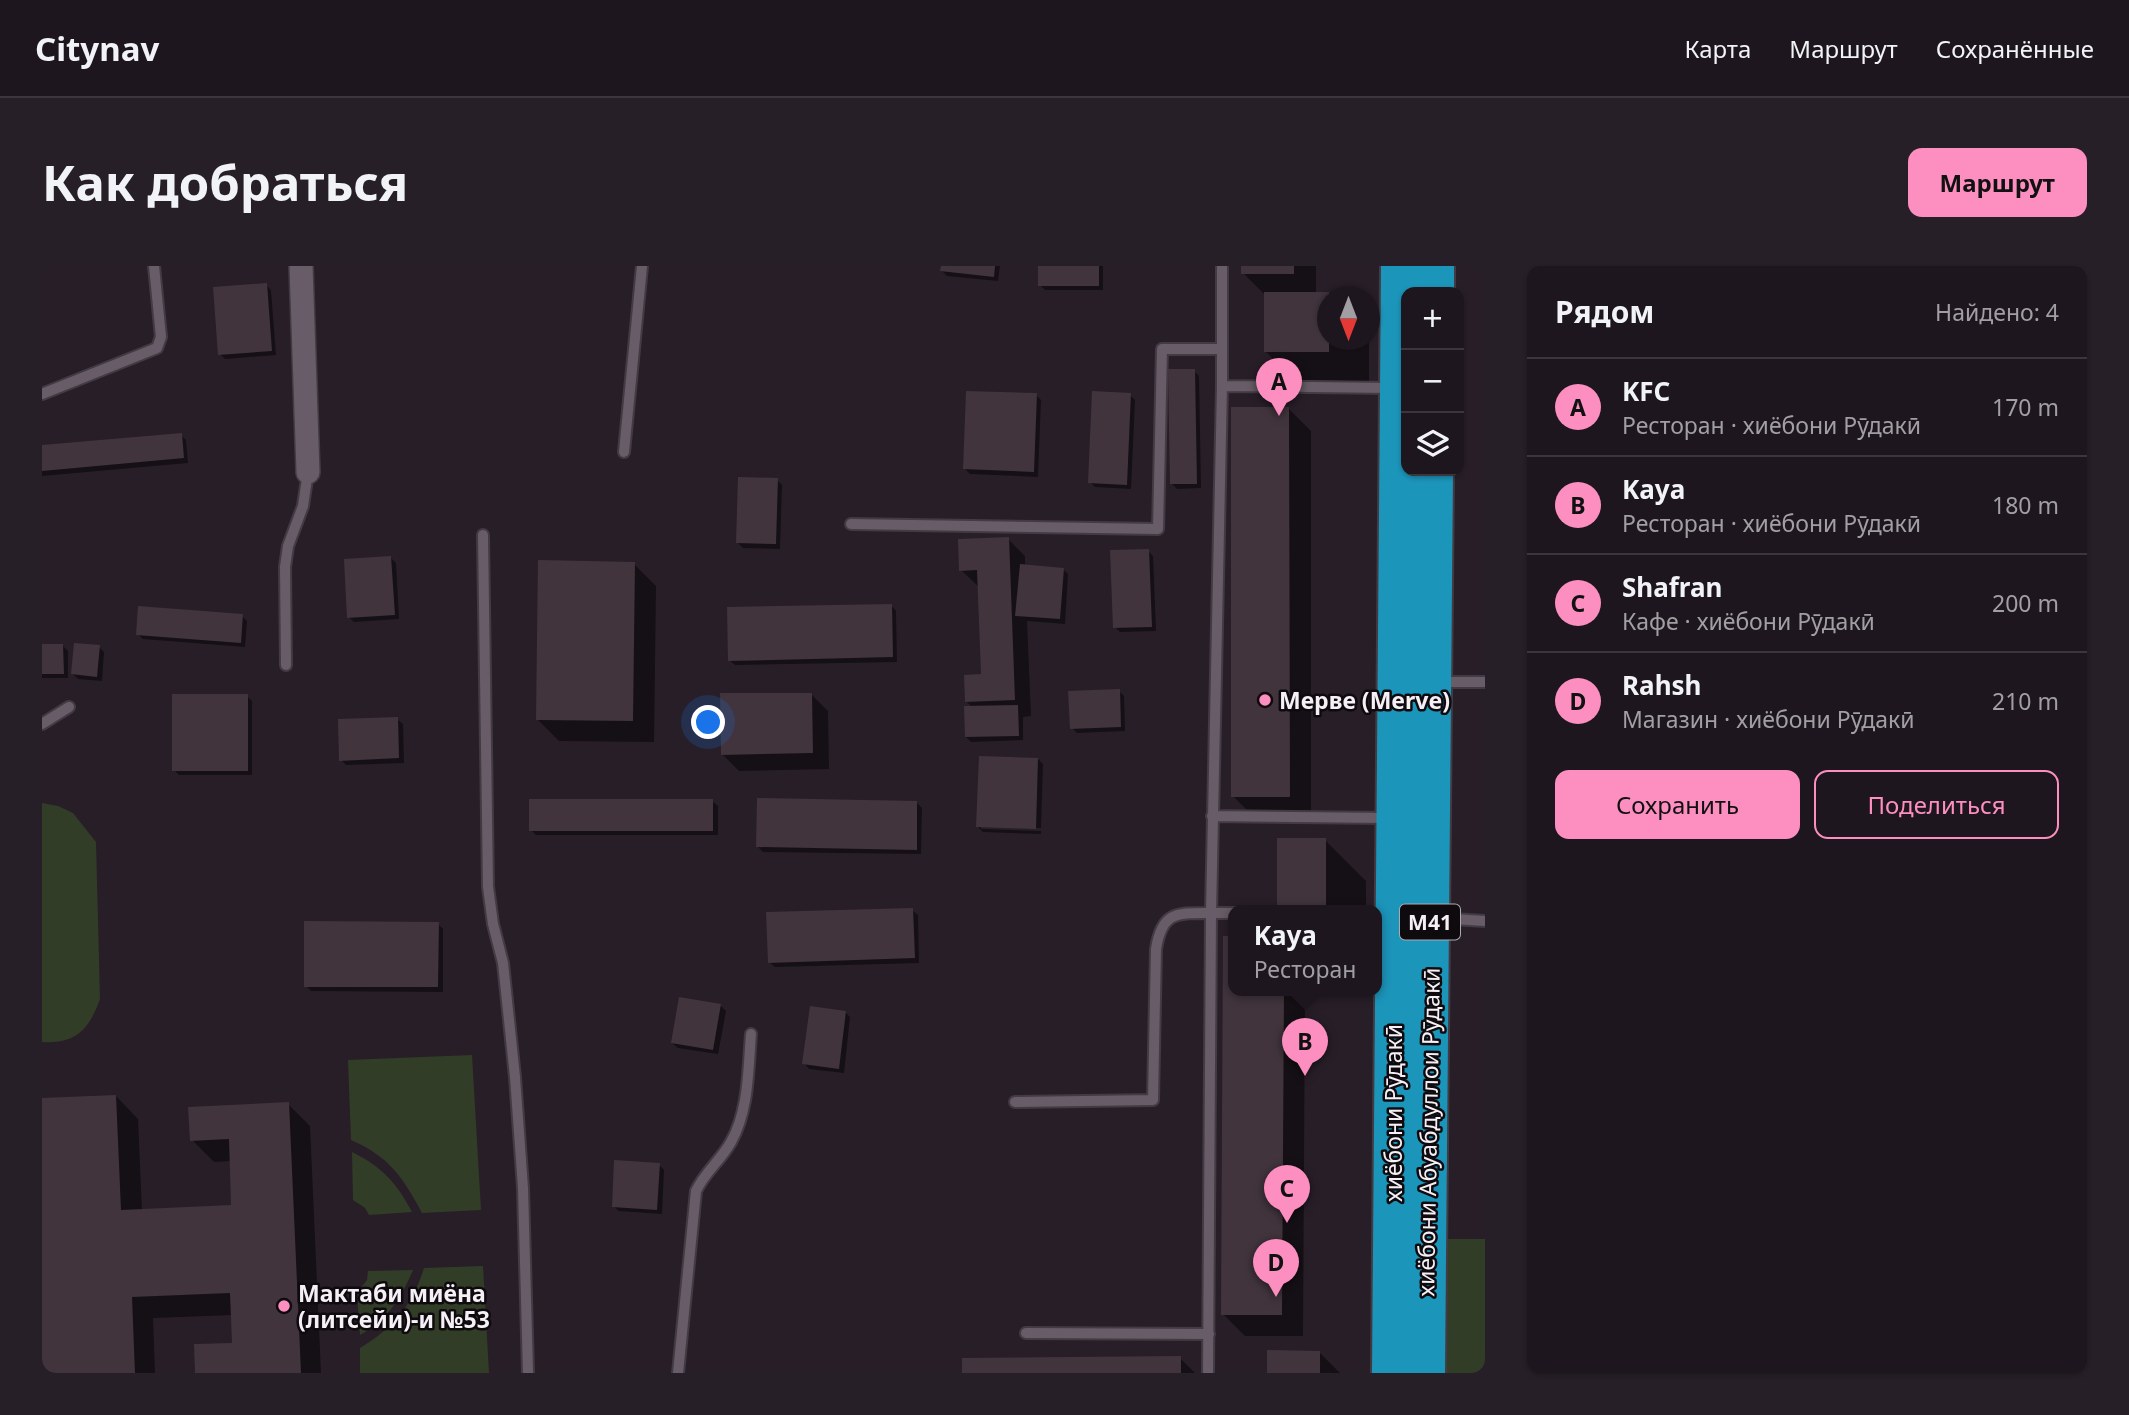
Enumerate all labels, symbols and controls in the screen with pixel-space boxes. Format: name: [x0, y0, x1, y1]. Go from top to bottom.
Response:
text: Citynav: [35, 26, 159, 71]
text: Карта: [1684, 32, 1751, 65]
text: Маршрут: [1789, 32, 1898, 65]
text: Сохранённые: [1936, 32, 2094, 65]
button: Маршрут: [1908, 148, 2087, 217]
text: Как добраться: [42, 149, 408, 215]
north arrow: [1317, 287, 1380, 350]
map controls: [1401, 287, 1464, 476]
button: +: [1401, 287, 1464, 350]
text: Рядом: [1555, 291, 1654, 332]
text: Найдено: 4: [1935, 296, 2059, 328]
button: −: [1401, 350, 1464, 413]
pin: A: [1256, 358, 1302, 416]
text: KFC: [1622, 373, 1670, 409]
text: A: [1570, 391, 1586, 423]
text: 170 m: [1992, 391, 2059, 423]
text: Ресторан · хиёбони Рӯдакӣ: [1622, 409, 1921, 441]
button: layers: [1401, 413, 1464, 476]
text: Kaya: [1622, 471, 1685, 507]
text: B: [1570, 489, 1586, 521]
text: 180 m: [1992, 489, 2059, 521]
text: Ресторан · хиёбони Рӯдакӣ: [1622, 507, 1921, 539]
text: Shafran: [1622, 569, 1722, 605]
text: C: [1571, 587, 1585, 619]
text: 200 m: [1992, 587, 2059, 619]
text: Кафе · хиёбони Рӯдакӣ: [1622, 605, 1875, 637]
text: Rahsh: [1622, 667, 1701, 703]
place label: Mерве (Merve): [1279, 684, 1450, 716]
text: D: [1570, 685, 1586, 717]
text: 210 m: [1992, 685, 2059, 717]
marker: Mерве (Merve): [1257, 692, 1273, 708]
text: Магазин · хиёбони Рӯдакӣ: [1622, 703, 1914, 735]
your location: [691, 705, 725, 739]
button: Сохранить: [1555, 770, 1800, 839]
button: Поделиться: [1814, 770, 2059, 839]
road number: M41: [1400, 904, 1460, 940]
popup: [1228, 905, 1382, 996]
text: Kaya: [1254, 917, 1317, 953]
text: Ресторан: [1254, 953, 1356, 985]
street label: хиёбони Абуабдуллои Рӯдакӣ: [1409, 967, 1447, 1297]
pin: B: [1282, 1018, 1328, 1076]
street label: хиёбони Рӯдакӣ: [1377, 1024, 1409, 1202]
pin: C: [1264, 1165, 1310, 1223]
pin: D: [1253, 1239, 1299, 1297]
place label: Мактаби миёна (литсейи)-и №53: [298, 1277, 490, 1335]
marker: Мактаби миёна (литсейи)-и №53: [276, 1298, 292, 1314]

